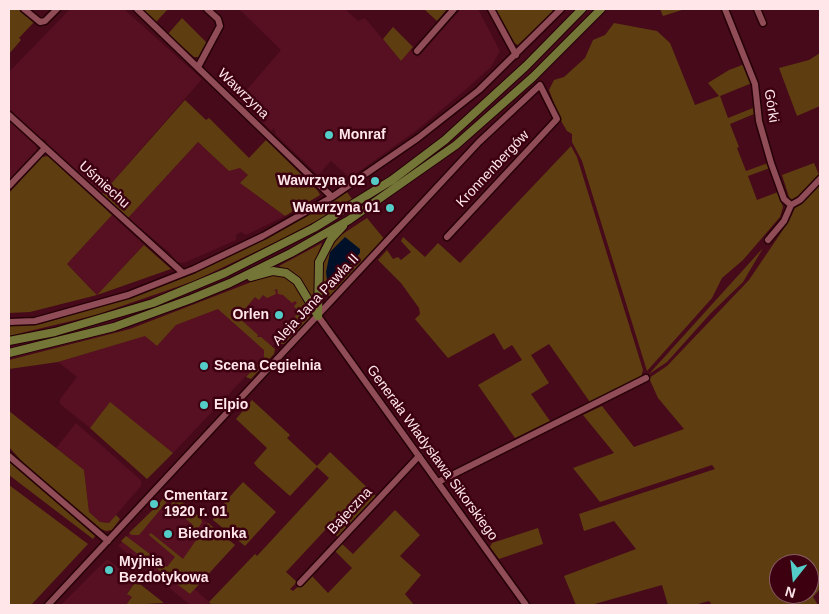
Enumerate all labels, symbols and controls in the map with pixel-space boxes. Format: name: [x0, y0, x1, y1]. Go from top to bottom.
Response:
street label: Wawrzyna: [214, 65, 272, 123]
street label: Górki: [760, 88, 782, 124]
place label: Monraf: [339, 127, 386, 143]
street label: Kronnenbergów: [453, 127, 533, 211]
marker: Monraf: [323, 129, 335, 141]
street label: Uśmiechu: [75, 158, 133, 212]
place label: Wawrzyna 02: [278, 173, 365, 189]
marker: Wawrzyna 02: [369, 175, 381, 187]
place label: Wawrzyna 01: [293, 200, 380, 216]
marker: Wawrzyna 01: [384, 202, 396, 214]
street label: Aleja Jana Pawła II: [269, 251, 363, 349]
place label: Orlen: [232, 307, 269, 323]
marker: Orlen: [273, 309, 285, 321]
place label: Scena Cegielnia: [214, 358, 321, 374]
marker: Scena Cegielnia: [198, 360, 210, 372]
street label: Generała Władysława Sikorskiego: [363, 362, 501, 544]
place label: Elpio: [214, 397, 248, 413]
marker: Elpio: [198, 399, 210, 411]
street label: Bajeczna: [324, 484, 376, 538]
place label: Cmentarz 1920 r. 01: [164, 488, 228, 520]
marker: Cmentarz 1920 r. 01: [148, 498, 160, 510]
place label: Biedronka: [178, 526, 246, 542]
marker: Biedronka: [162, 528, 174, 540]
place label: Myjnia Bezdotykowa: [119, 554, 208, 586]
north arrow: [769, 554, 819, 604]
marker: Myjnia Bezdotykowa: [103, 564, 115, 576]
text: N: [783, 583, 797, 602]

